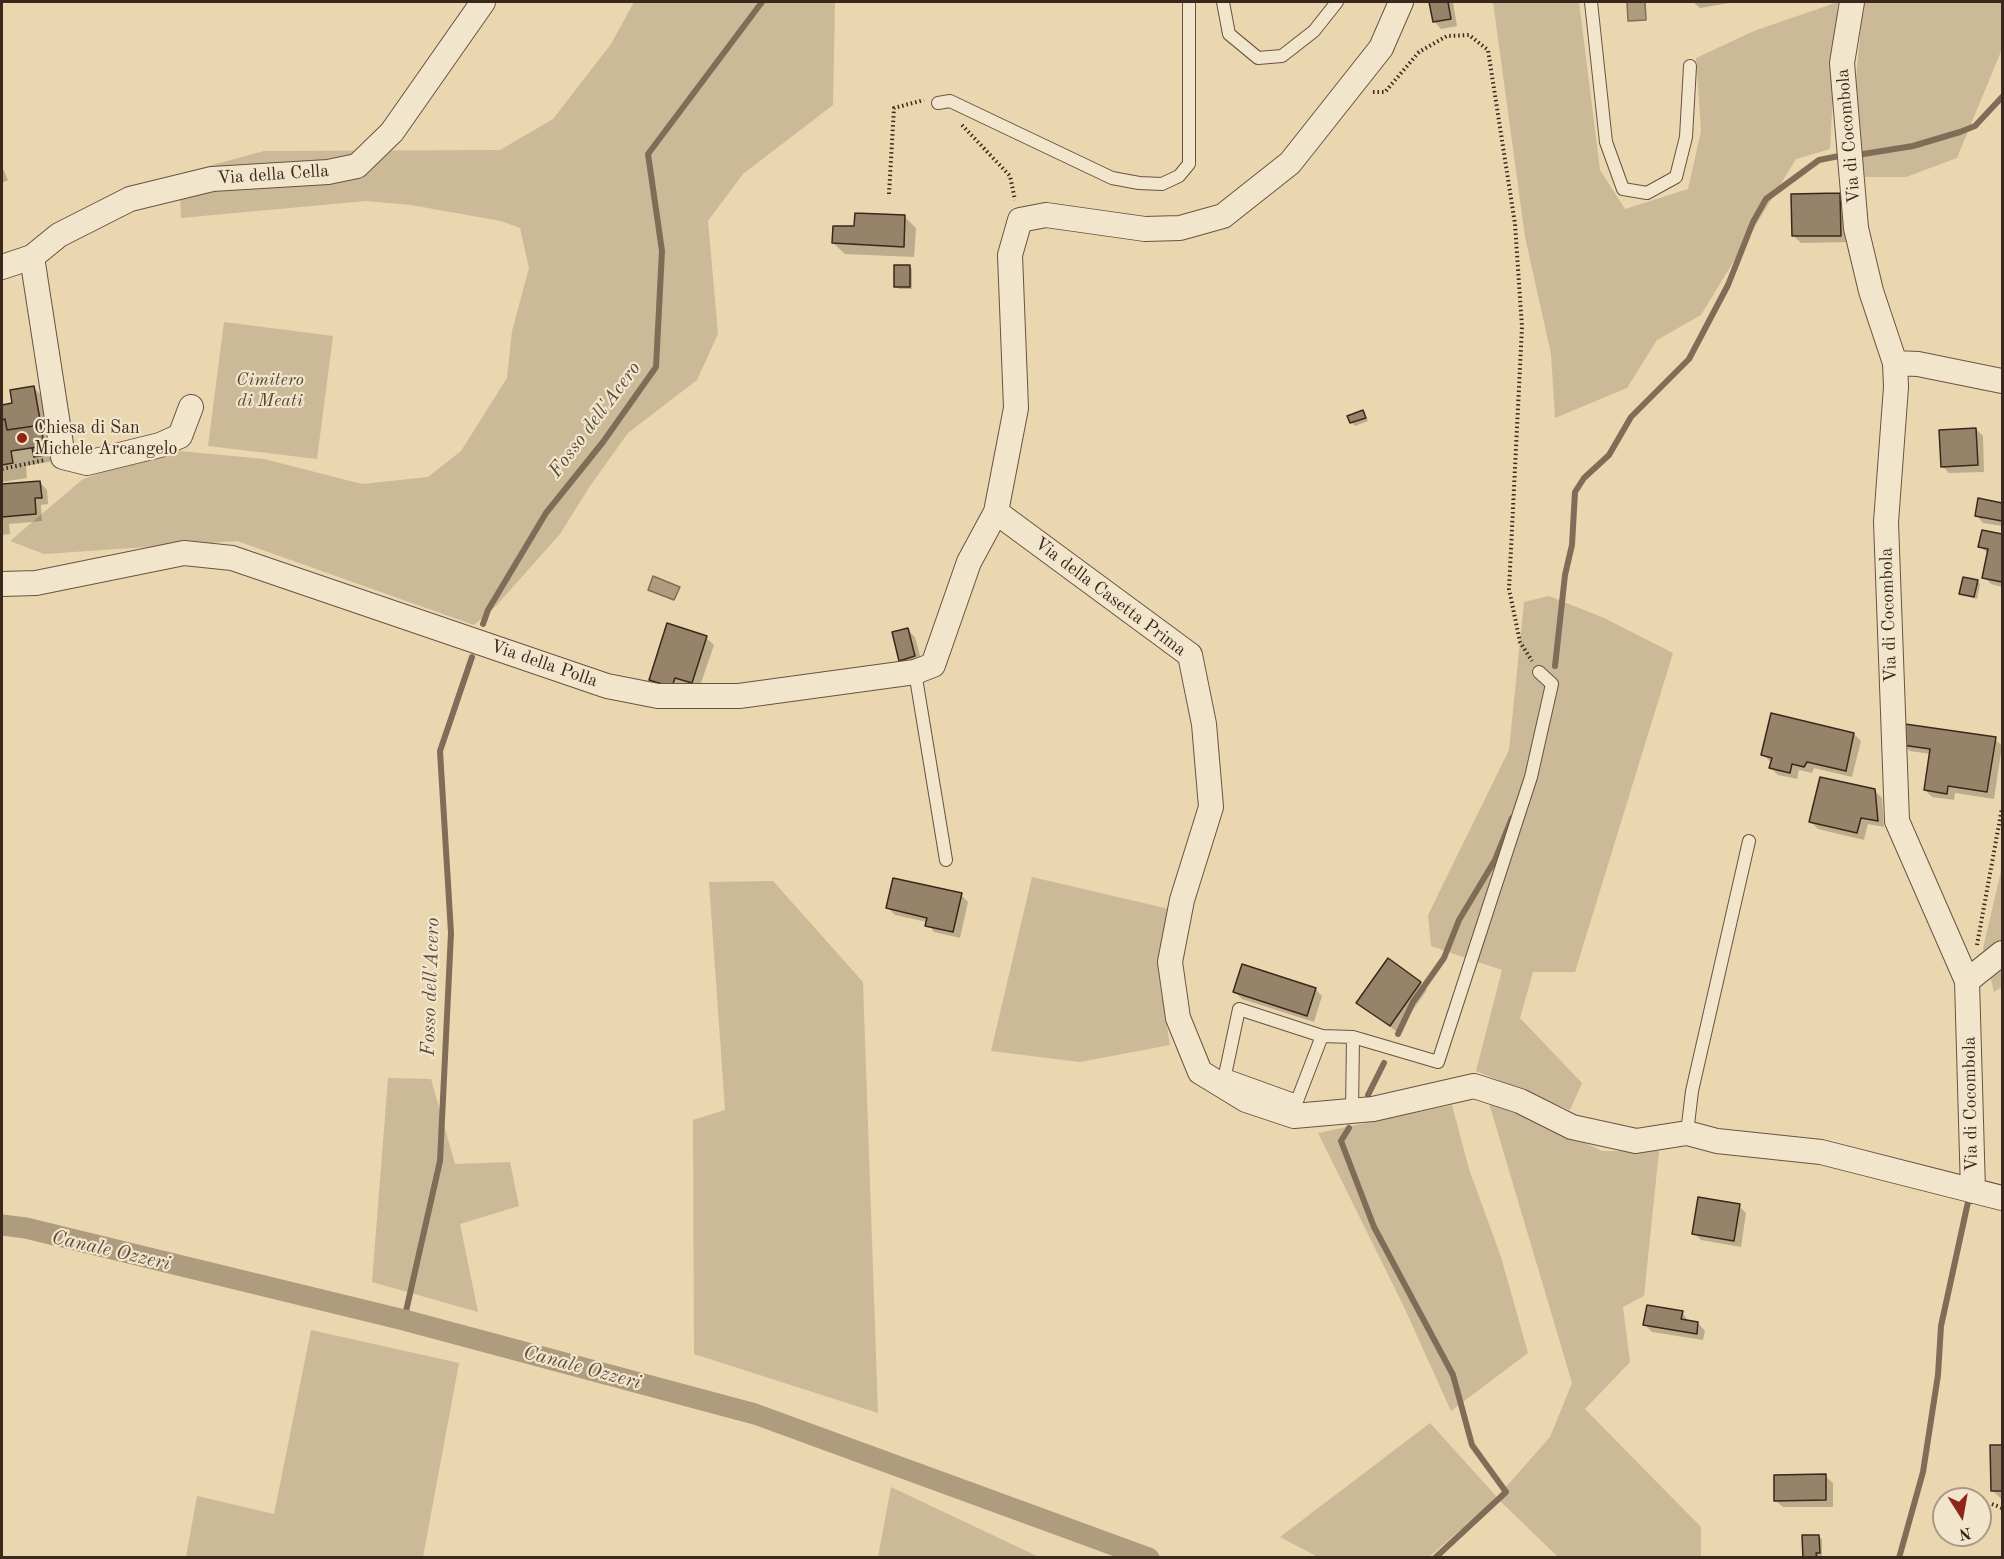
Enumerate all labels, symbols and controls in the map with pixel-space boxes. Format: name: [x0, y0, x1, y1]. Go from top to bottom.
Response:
street label: Via di Cocombola: [1832, 68, 1866, 204]
street label: Via della Cella: [216, 160, 330, 190]
water label: Fosso dell'Acero: [544, 357, 646, 483]
park label: Cimitero di Meati: [236, 369, 304, 412]
place label: Chiesa di San Michele Arcangelo: [34, 417, 177, 460]
marker: Chiesa di San Michele Arcangelo: [15, 431, 29, 445]
street label: Via della Casetta Prima: [1030, 533, 1190, 661]
street label: Via di Cocombola: [1876, 547, 1902, 683]
street label: Via della Polla: [488, 636, 600, 692]
water label: Fosso dell'Acero: [417, 917, 445, 1057]
street label: Via di Cocombola: [1959, 1036, 1983, 1172]
water label: Canale Ozzeri: [49, 1226, 173, 1276]
water label: Canale Ozzeri: [520, 1341, 644, 1395]
north arrow: [1932, 1487, 1992, 1547]
text: N: [1958, 1524, 1973, 1542]

